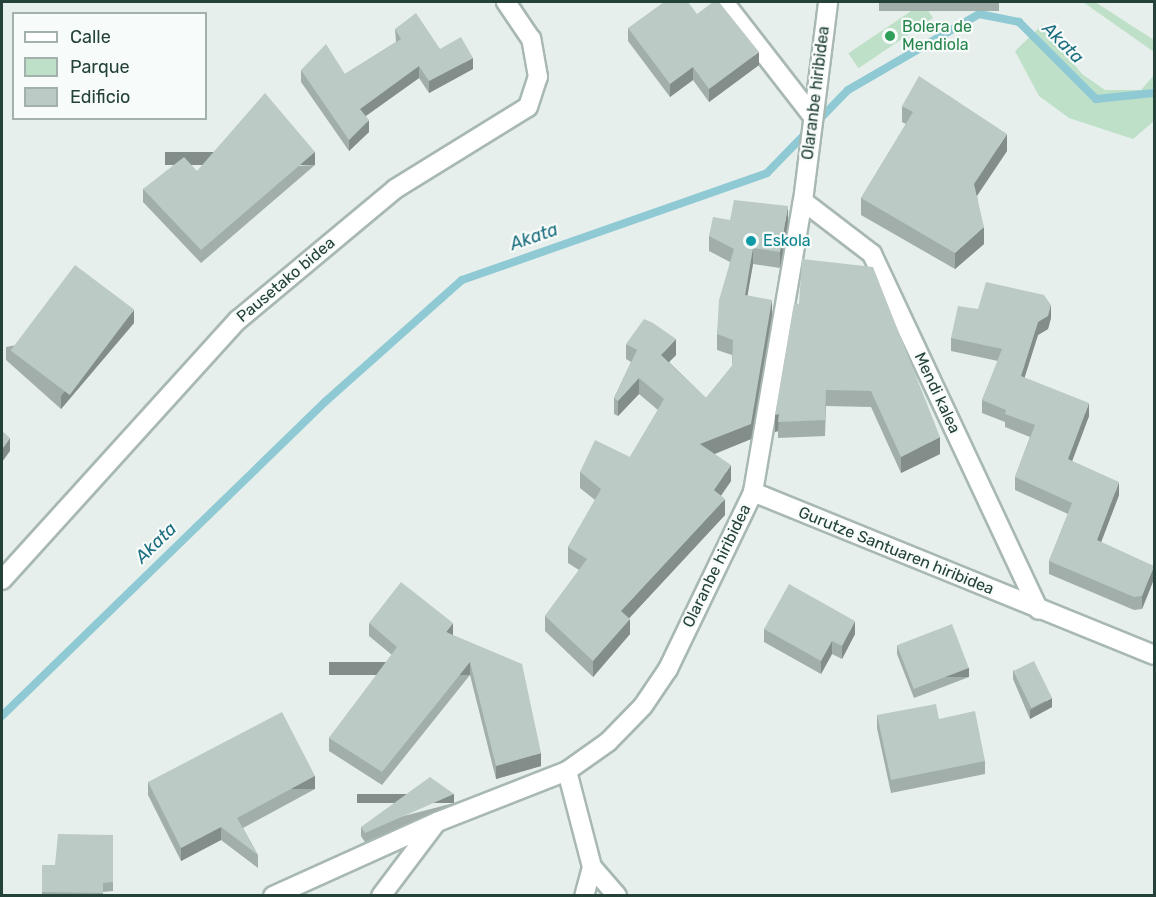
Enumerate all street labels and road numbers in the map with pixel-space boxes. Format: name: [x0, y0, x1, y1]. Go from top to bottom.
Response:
street label: Olaranbe hiribidea: [798, 25, 834, 161]
street label: Pausetako bidea: [233, 233, 339, 327]
street label: Mendi kalea: [910, 349, 964, 437]
street label: Olaranbe hiribidea: [679, 501, 755, 631]
street label: Gurutze Santuaren hiribidea: [795, 503, 997, 599]

